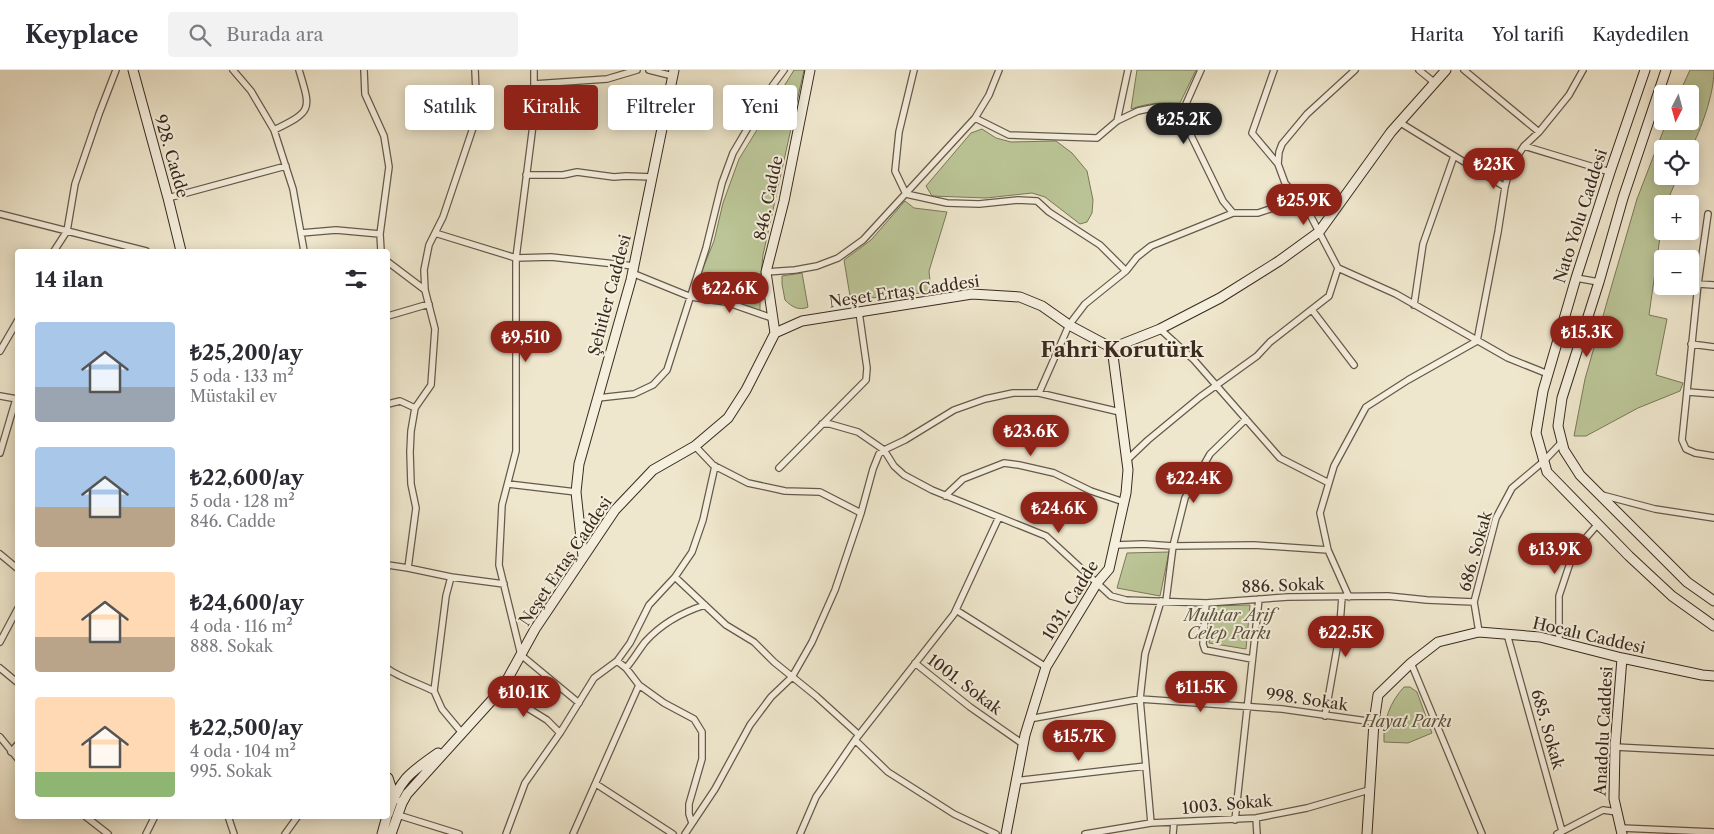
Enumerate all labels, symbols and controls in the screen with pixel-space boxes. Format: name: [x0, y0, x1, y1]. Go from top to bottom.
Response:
search box: [168, 12, 518, 57]
text: Keyplace: [25, 20, 138, 49]
icon: search: [186, 21, 214, 49]
text: Burada ara: [226, 23, 324, 46]
text: Harita: [1410, 24, 1464, 46]
text: Yol tarifi: [1492, 24, 1564, 46]
text: Kaydedilen: [1592, 24, 1689, 46]
chip: Satılık: [405, 85, 494, 130]
chip: Kiralık: [504, 85, 598, 130]
chip: Filtreler: [608, 85, 713, 130]
chip: Yeni: [723, 85, 797, 130]
north arrow: [1654, 85, 1699, 130]
map controls: [1654, 85, 1699, 295]
pin: ₺25.2K: [1143, 102, 1225, 145]
text: ₺25.2K: [1157, 109, 1211, 129]
street label: 928. Cadde: [151, 112, 193, 200]
button: locate: [1654, 140, 1699, 185]
street label: Nato Yolu Caddesi: [1549, 146, 1611, 286]
pin: ₺23K: [1464, 148, 1524, 190]
street label: 846. Cadde: [749, 154, 787, 242]
text: ₺23K: [1474, 154, 1514, 174]
pin: ₺25.9K: [1263, 184, 1345, 226]
text: ₺25.9K: [1277, 190, 1331, 210]
button: +: [1654, 195, 1699, 240]
street label: Şehitler Caddesi: [583, 232, 635, 358]
button: −: [1654, 250, 1699, 295]
icon: filters: [342, 265, 370, 293]
text: 14 ilan: [35, 267, 104, 292]
street label: Neşet Ertaş Caddesi: [827, 271, 981, 311]
pin: ₺22.6K: [689, 272, 771, 314]
text: ₺22.6K: [703, 278, 757, 298]
pin: ₺15.3K: [1546, 316, 1628, 358]
pin: ₺9,510: [485, 320, 567, 363]
text: ₺15.3K: [1561, 322, 1613, 342]
text: ₺9,510: [502, 327, 550, 347]
district label: Fahri Korutürk: [1040, 337, 1205, 362]
text: ₺25,200/ay: [190, 340, 303, 365]
icon: home: [75, 342, 135, 402]
text: 5 oda · 133 m²: [190, 366, 294, 386]
text: Müstakil ev: [190, 386, 277, 406]
pin: ₺23.6K: [990, 414, 1072, 457]
text: ₺23.6K: [1004, 421, 1058, 441]
pin: ₺22.4K: [1153, 462, 1235, 504]
text: ₺22,600/ay: [190, 465, 304, 490]
icon: home: [75, 467, 135, 527]
text: ₺22.4K: [1167, 468, 1221, 488]
text: 5 oda · 128 m²: [190, 491, 295, 511]
street label: Neşet Ertaş Caddesi: [514, 492, 616, 630]
pin: ₺24.6K: [1018, 492, 1100, 534]
text: ₺24.6K: [1032, 498, 1086, 518]
street label: 686. Sokak: [1454, 508, 1496, 593]
text: 846. Cadde: [190, 511, 276, 531]
pin: ₺13.9K: [1514, 532, 1596, 575]
text: ₺13.9K: [1529, 539, 1581, 559]
street label: 1031. Cadde: [1038, 556, 1102, 643]
street label: 886. Sokak: [1241, 574, 1325, 596]
text: ₺24,600/ay: [190, 590, 304, 615]
icon: home: [75, 592, 135, 652]
park label: Muhtar Arif Celep Parkı: [1182, 605, 1280, 643]
street label: Hocalı Caddesi: [1531, 612, 1647, 658]
text: 4 oda · 116 m²: [190, 616, 293, 636]
pin: ₺22.5K: [1305, 616, 1387, 658]
text: ₺22.5K: [1319, 622, 1373, 642]
text: 888. Sokak: [190, 636, 273, 656]
street label: 1001. Sokak: [924, 649, 1007, 719]
street label: Anadolu Caddesi: [1590, 666, 1616, 797]
pin: ₺11.5K: [1160, 670, 1242, 713]
pin: ₺10.1K: [483, 676, 565, 718]
text: ₺11.5K: [1176, 677, 1226, 697]
text: ₺10.1K: [499, 682, 549, 702]
street label: 998. Sokak: [1265, 683, 1350, 715]
street label: 685. Sokak: [1527, 687, 1569, 772]
park label: Hayat Parkı: [1360, 711, 1452, 731]
text: ₺22,500/ay: [190, 715, 303, 740]
icon: home: [75, 717, 135, 777]
pin: ₺15.7K: [1038, 720, 1120, 762]
text: ₺15.7K: [1054, 726, 1104, 746]
text: 4 oda · 104 m²: [190, 741, 296, 761]
text: 995. Sokak: [190, 761, 272, 781]
street label: 1003. Sokak: [1181, 790, 1274, 818]

